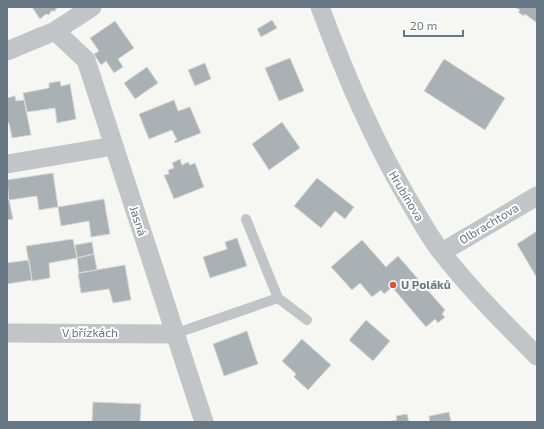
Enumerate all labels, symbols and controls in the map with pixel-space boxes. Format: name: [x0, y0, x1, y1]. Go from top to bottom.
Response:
scale bar: [404, 12, 463, 38]
text: 20 m: [410, 18, 437, 32]
street label: Hrubínova: [386, 168, 427, 223]
street label: Olbrachtova: [456, 200, 521, 246]
street label: Jasná: [128, 204, 150, 237]
place label: U Poláků: [401, 277, 451, 291]
marker: U Poláků: [388, 280, 398, 290]
street label: V břízkách: [62, 325, 118, 339]

